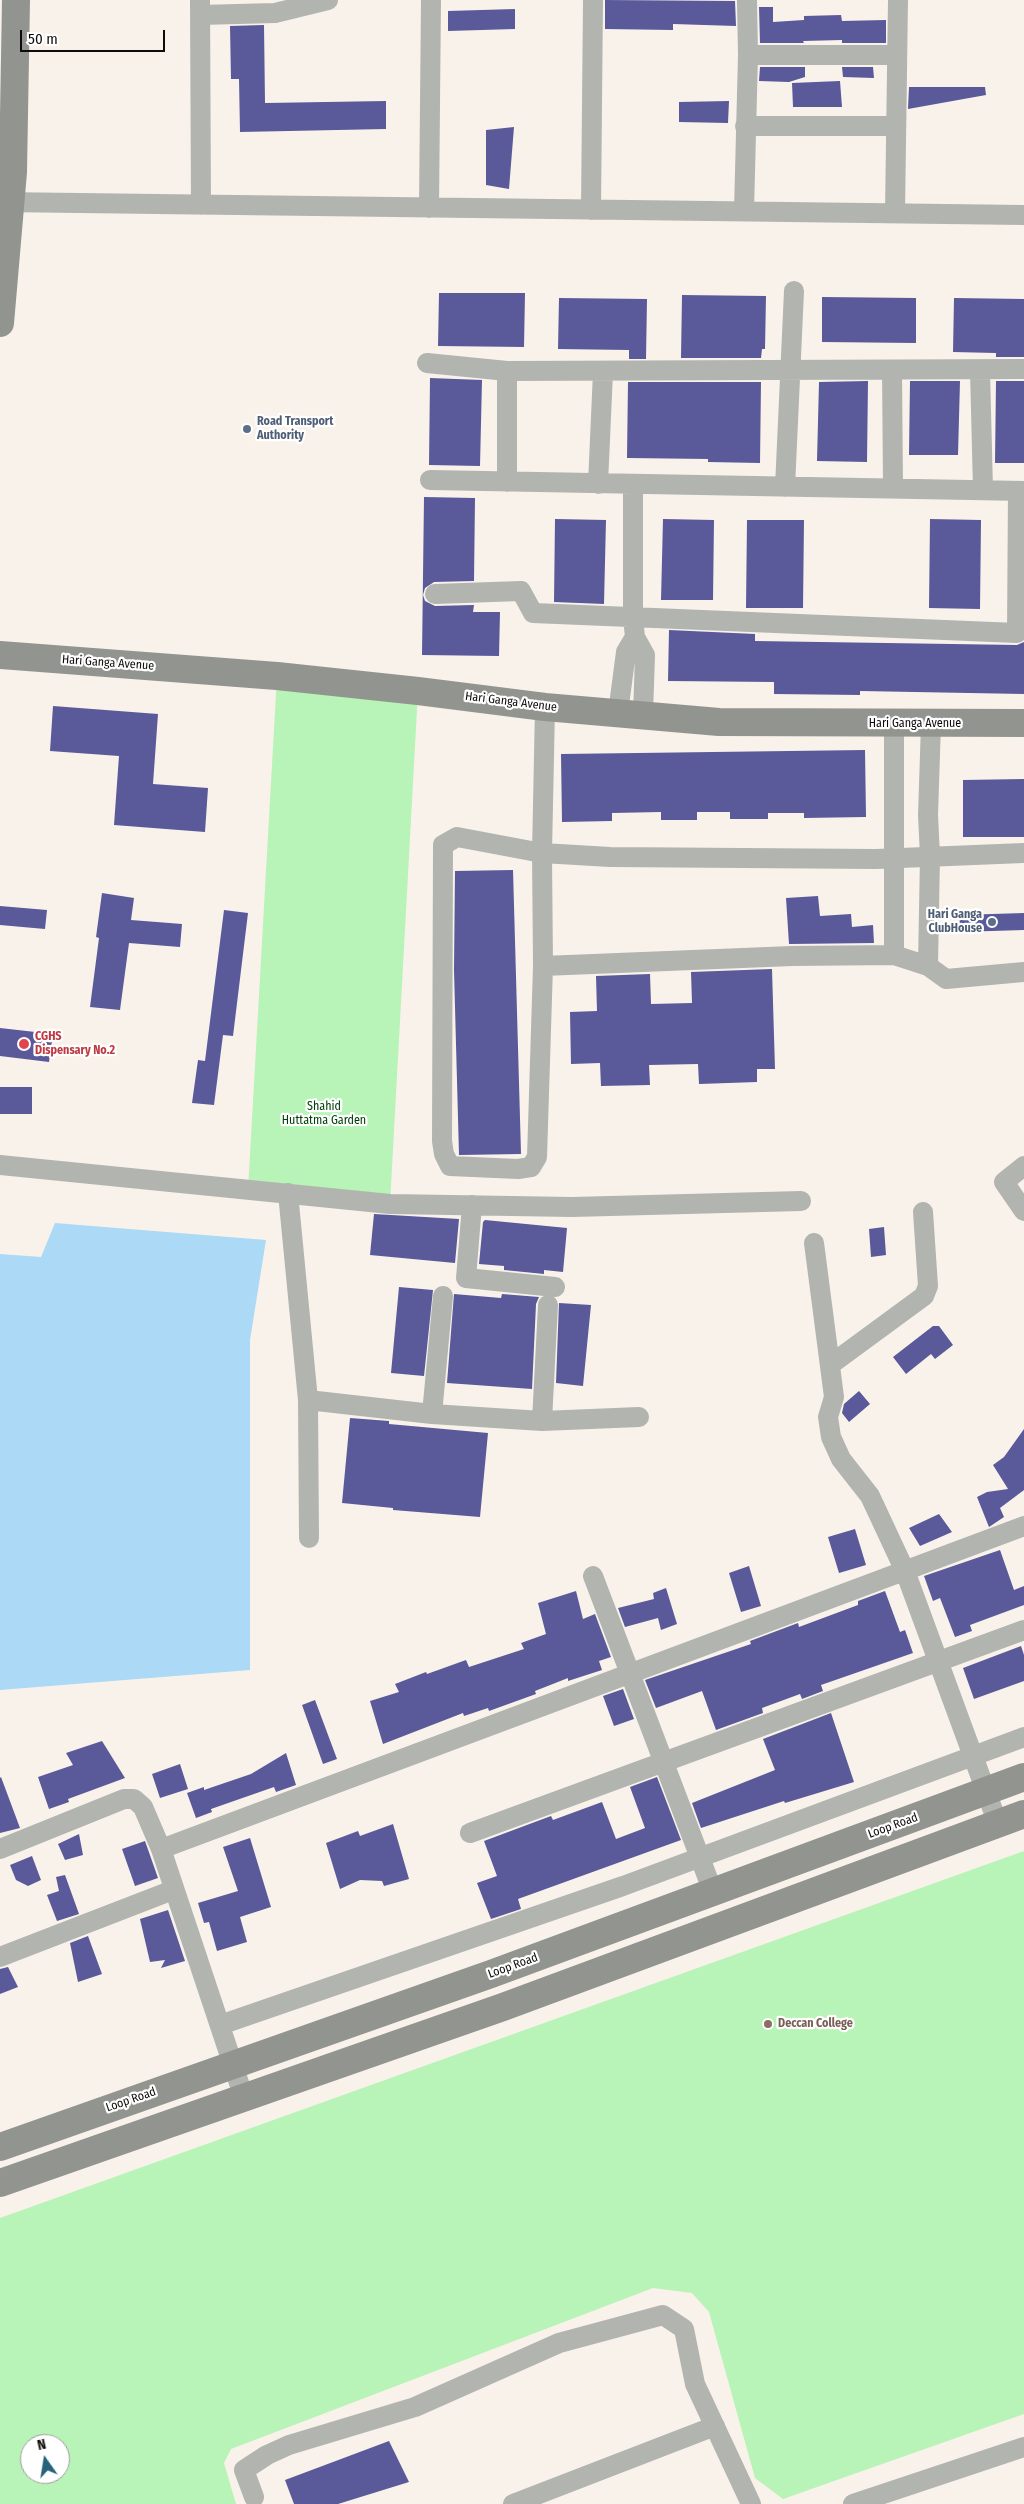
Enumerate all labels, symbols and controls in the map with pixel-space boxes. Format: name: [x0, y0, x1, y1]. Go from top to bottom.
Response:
scale bar: [22, 20, 168, 52]
text: 50 m: [28, 30, 58, 48]
place label: Road Transport Authority: [257, 415, 333, 443]
marker: Road Transport Authority: [241, 423, 253, 435]
street label: Hari Ganga Avenue: [61, 653, 155, 673]
street label: Hari Ganga Avenue: [464, 689, 558, 715]
street label: Hari Ganga Avenue: [869, 717, 961, 731]
place label: Hari Ganga ClubHouse: [928, 908, 982, 936]
marker: Hari Ganga ClubHouse: [986, 916, 998, 928]
place label: CGHS Dispensary No.2: [35, 1030, 115, 1058]
marker: CGHS Dispensary No.2: [17, 1037, 31, 1051]
park label: Shahid Huttatma Garden: [282, 1100, 366, 1128]
street label: Loop Road: [866, 1810, 920, 1842]
street label: Loop Road: [486, 1950, 540, 1982]
place label: Deccan College: [778, 2017, 853, 2031]
marker: Deccan College: [762, 2018, 774, 2030]
street label: Loop Road: [104, 2085, 158, 2115]
north arrow: [20, 2434, 70, 2484]
text: N: [36, 2436, 48, 2454]

